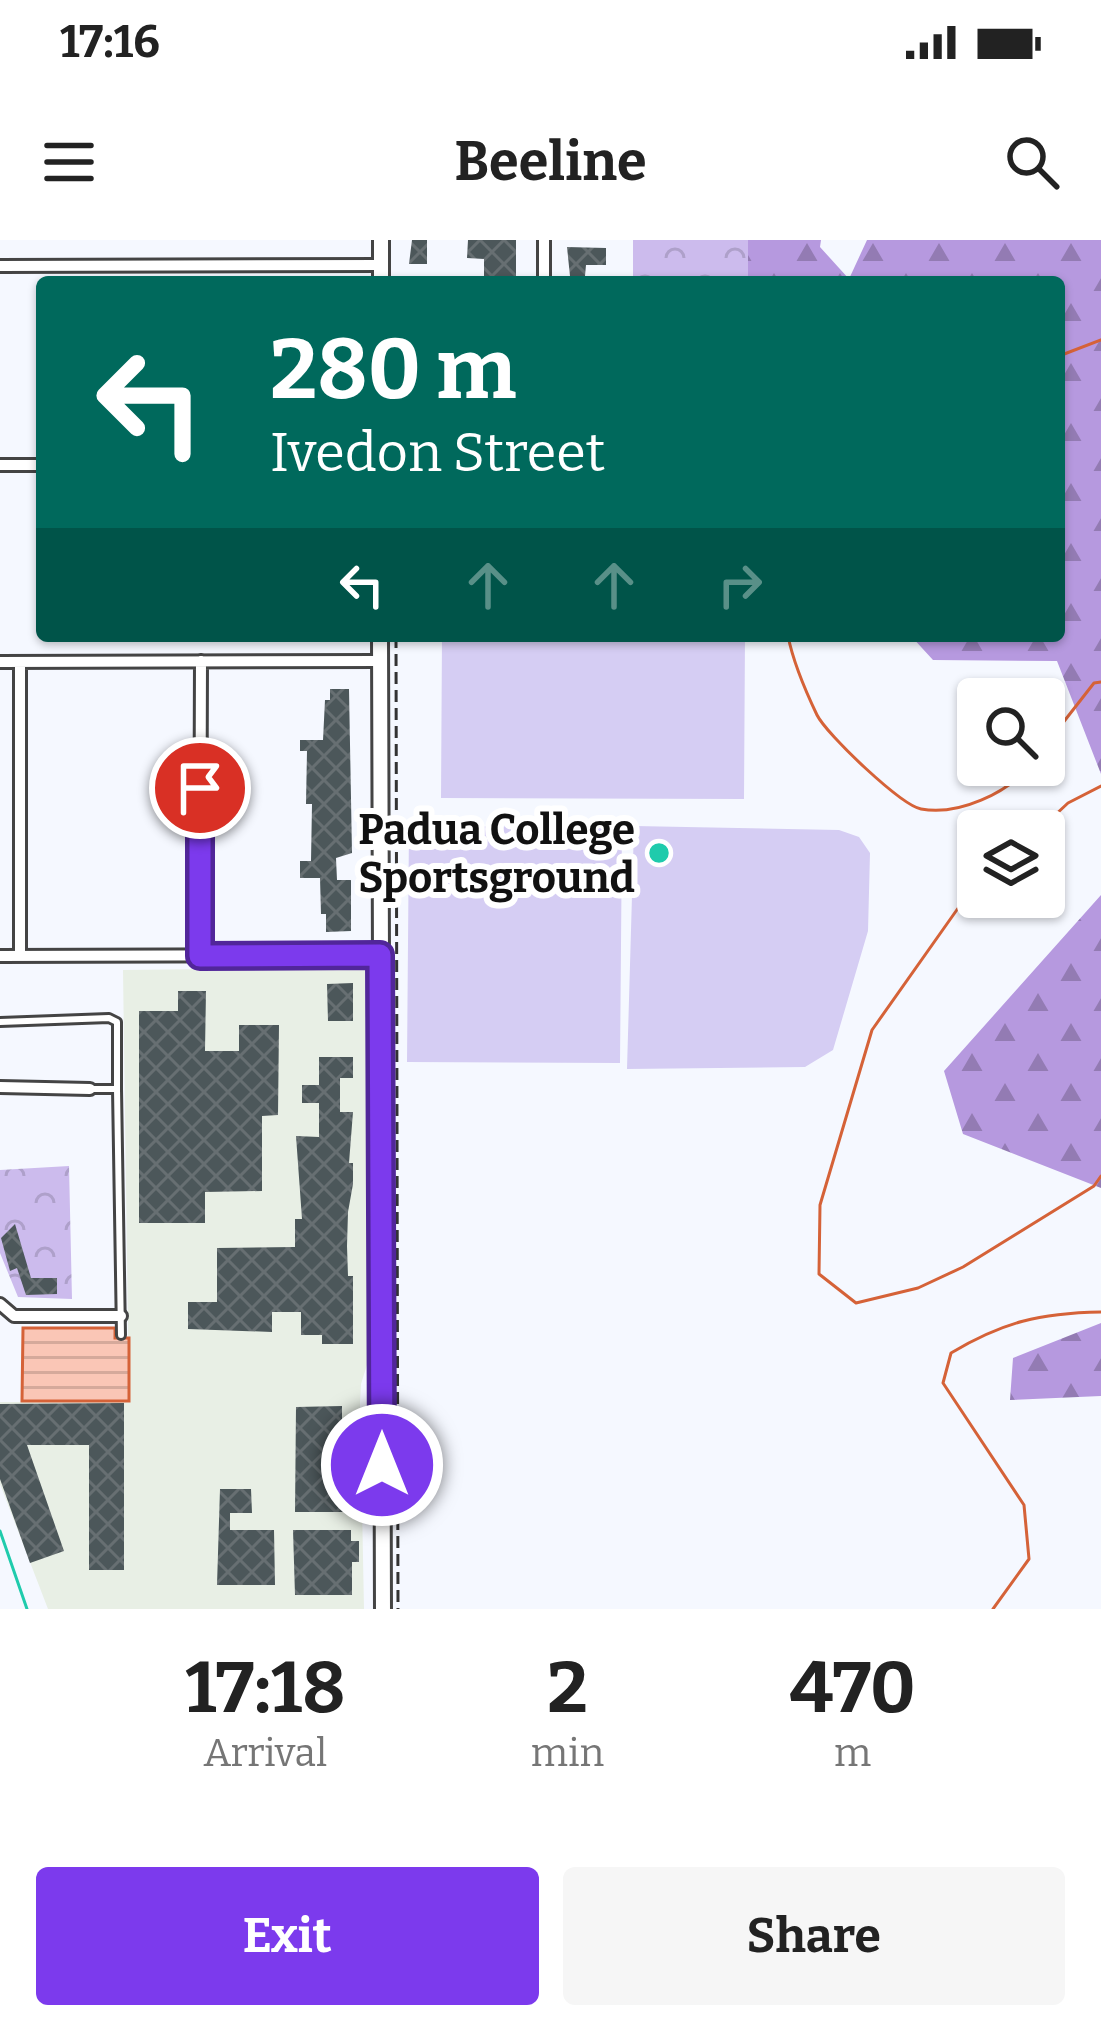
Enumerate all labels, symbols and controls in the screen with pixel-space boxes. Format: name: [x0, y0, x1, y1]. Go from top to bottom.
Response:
text: 17:16: [60, 15, 160, 69]
icon: menu: [36, 129, 102, 195]
icon: search: [999, 129, 1065, 195]
text: Beeline: [454, 130, 647, 194]
text: 280 m: [270, 319, 516, 420]
icon: left: [72, 324, 228, 480]
text: Ivedon Street: [270, 421, 605, 485]
icon: left: [329, 552, 395, 618]
icon: ahead: [455, 552, 521, 618]
icon: ahead: [581, 552, 647, 618]
icon: right: [707, 552, 773, 618]
map controls: [957, 678, 1065, 918]
button: search: [957, 678, 1065, 786]
pin: [149, 737, 251, 839]
icon: arrive: [167, 755, 233, 821]
place label: Padua College Sportsground: [358, 805, 635, 903]
button: layers: [957, 810, 1065, 918]
marker: Padua College Sportsground: [646, 840, 672, 866]
position arrow: [319, 1402, 445, 1528]
text: 17:18: [185, 1645, 346, 1731]
text: 2: [547, 1645, 588, 1731]
text: 470: [789, 1645, 916, 1731]
text: Arrival: [204, 1730, 327, 1776]
text: min: [531, 1730, 604, 1776]
text: m: [834, 1730, 871, 1776]
button: Exit: [36, 1867, 539, 2005]
button: Share: [563, 1867, 1065, 2005]

